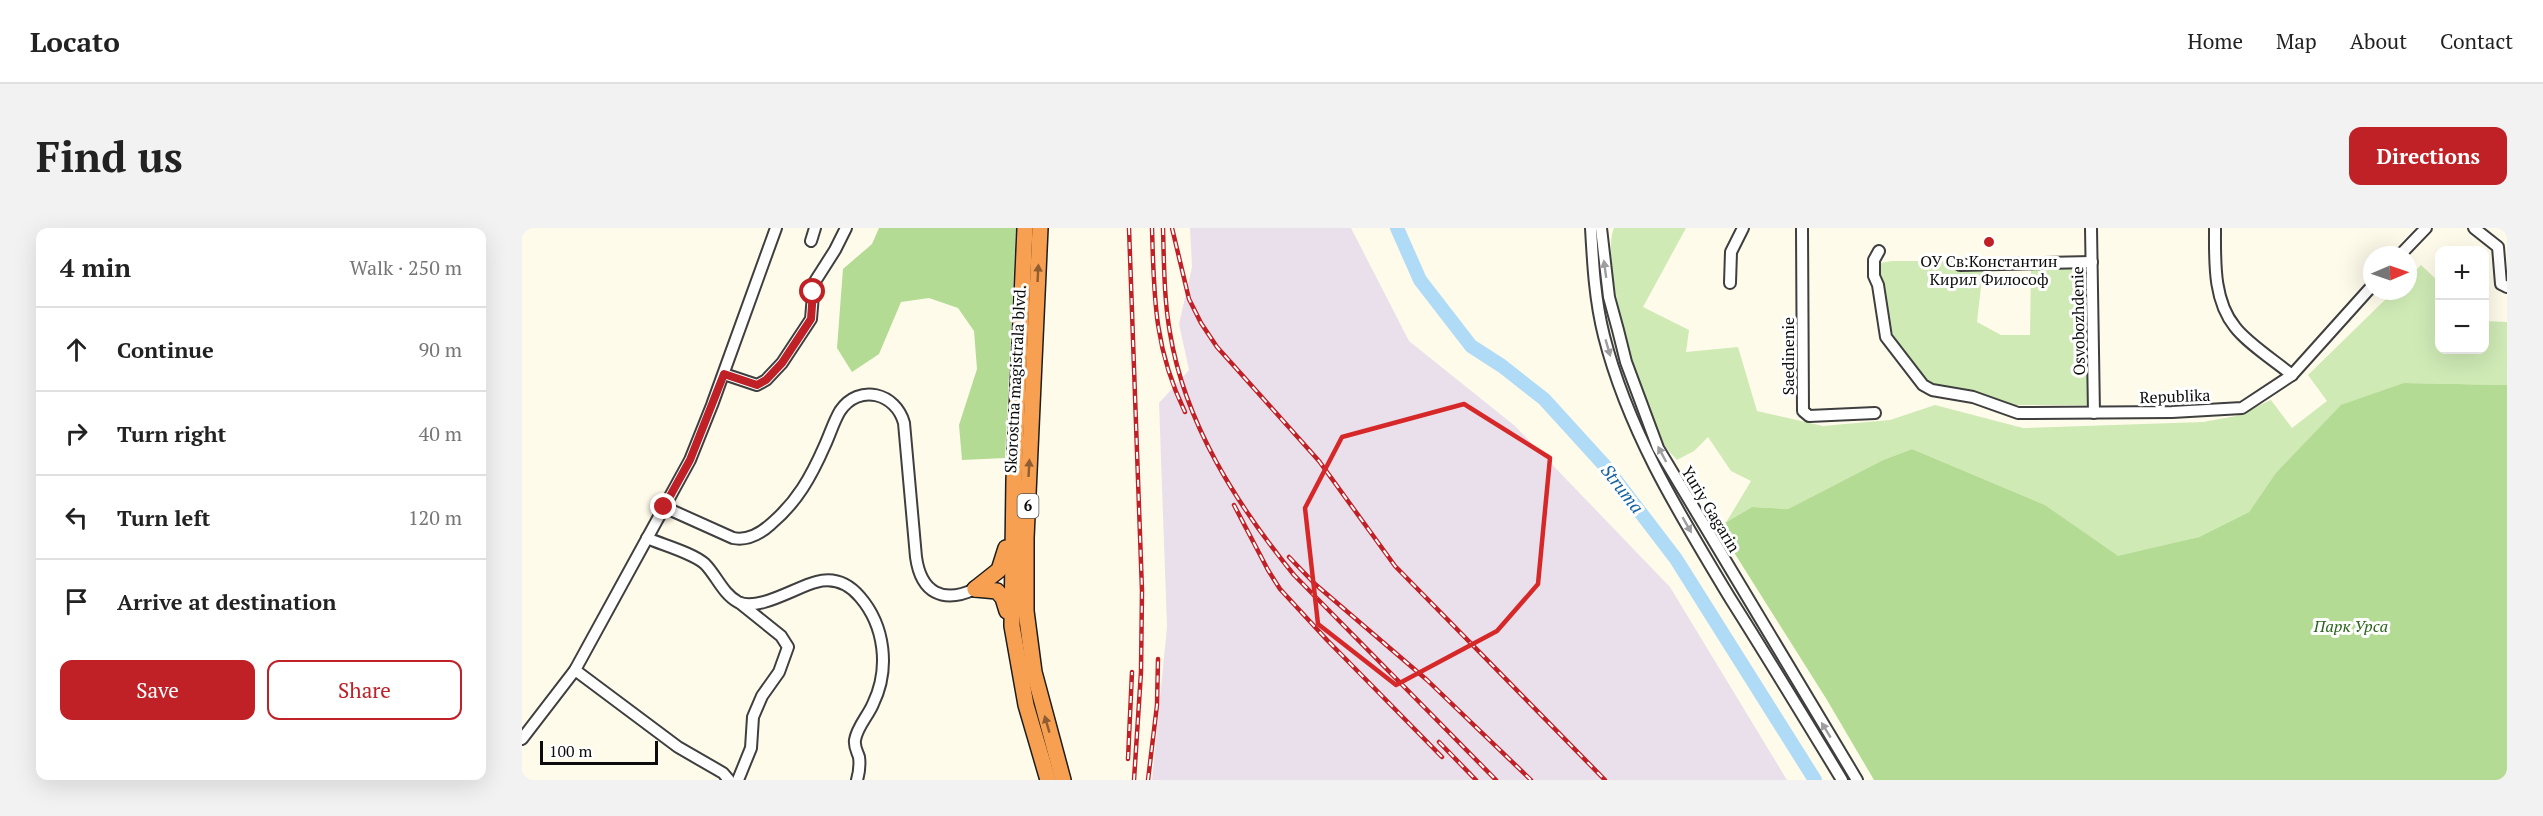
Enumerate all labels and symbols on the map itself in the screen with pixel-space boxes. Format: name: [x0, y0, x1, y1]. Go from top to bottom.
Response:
marker: ОУ Св.Константин Кирил Философ: [1982, 235, 1996, 249]
north arrow: [2363, 246, 2417, 300]
place label: ОУ Св.Константин Кирил Философ: [1920, 250, 2058, 290]
one-way arrow: [1601, 259, 1610, 278]
one-way arrow: [1034, 264, 1043, 283]
street label: Osvobozhdenie: [2066, 266, 2090, 376]
route start: [799, 278, 825, 304]
street label: Skorostna magistrala blvd.: [999, 284, 1031, 474]
street label: Saedinenie: [1777, 317, 1799, 395]
one-way arrow: [1604, 339, 1613, 357]
street label: Republika: [2139, 384, 2211, 408]
one-way arrow: [1657, 446, 1667, 463]
one-way arrow: [1025, 458, 1034, 477]
water label: Struma: [1596, 459, 1650, 518]
street label: Yuriy Gagarin: [1677, 462, 1746, 557]
route end: [650, 493, 676, 519]
road number: 6: [1018, 494, 1038, 518]
one-way arrow: [1682, 517, 1692, 534]
park label: Парк Урса: [2313, 615, 2388, 637]
one-way arrow: [1042, 715, 1052, 733]
one-way arrow: [1821, 722, 1832, 738]
scale bar: [540, 738, 658, 766]

